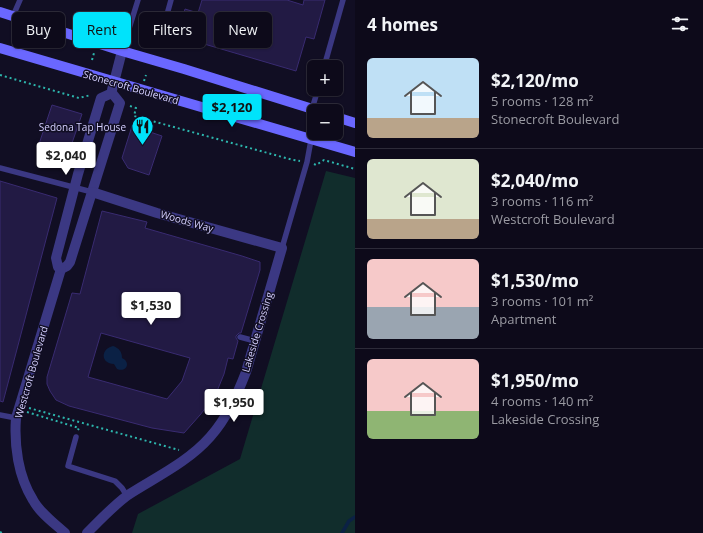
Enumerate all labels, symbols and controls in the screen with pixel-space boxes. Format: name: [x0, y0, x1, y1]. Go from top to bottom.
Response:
chip: Buy: [12, 12, 65, 48]
chip: Rent: [73, 12, 131, 48]
chip: Filters: [139, 12, 206, 48]
chip: New: [214, 12, 272, 48]
text: 4 homes: [367, 13, 438, 36]
icon: filters: [669, 13, 691, 35]
map controls: [307, 60, 343, 140]
button: +: [307, 60, 343, 96]
street label: Stonecroft Boulevard: [82, 67, 180, 107]
text: $2,120/mo: [491, 69, 579, 92]
icon: home: [399, 74, 447, 122]
text: 5 rooms · 128 m²: [491, 92, 593, 110]
pin: $2,120: [199, 94, 265, 128]
text: $2,120: [212, 98, 252, 116]
button: −: [307, 104, 343, 140]
text: Stonecroft Boulevard: [491, 110, 619, 128]
restaurant icon: Sedona Tap House: [129, 114, 155, 147]
place label: Sedona Tap House: [39, 120, 126, 134]
pin: $2,040: [33, 142, 99, 176]
text: $2,040: [46, 146, 86, 164]
text: $2,040/mo: [491, 169, 579, 192]
icon: home: [399, 175, 447, 223]
text: 3 rooms · 116 m²: [491, 192, 593, 210]
street label: Woods Way: [159, 207, 216, 236]
text: Westcroft Boulevard: [491, 210, 615, 228]
text: $1,530/mo: [491, 269, 579, 292]
icon: home: [399, 275, 447, 323]
street label: Lakeside Crossing: [238, 290, 276, 374]
pin: $1,530: [118, 292, 184, 326]
text: 3 rooms · 101 m²: [491, 292, 593, 310]
text: $1,530: [131, 296, 171, 314]
text: Apartment: [491, 310, 556, 328]
street label: Westcroft Boulevard: [11, 324, 51, 420]
text: $1,950/mo: [491, 369, 579, 392]
icon: home: [399, 375, 447, 423]
pin: $1,950: [201, 389, 267, 423]
text: 4 rooms · 140 m²: [491, 392, 593, 410]
text: $1,950: [214, 393, 254, 411]
text: Lakeside Crossing: [491, 410, 599, 428]

